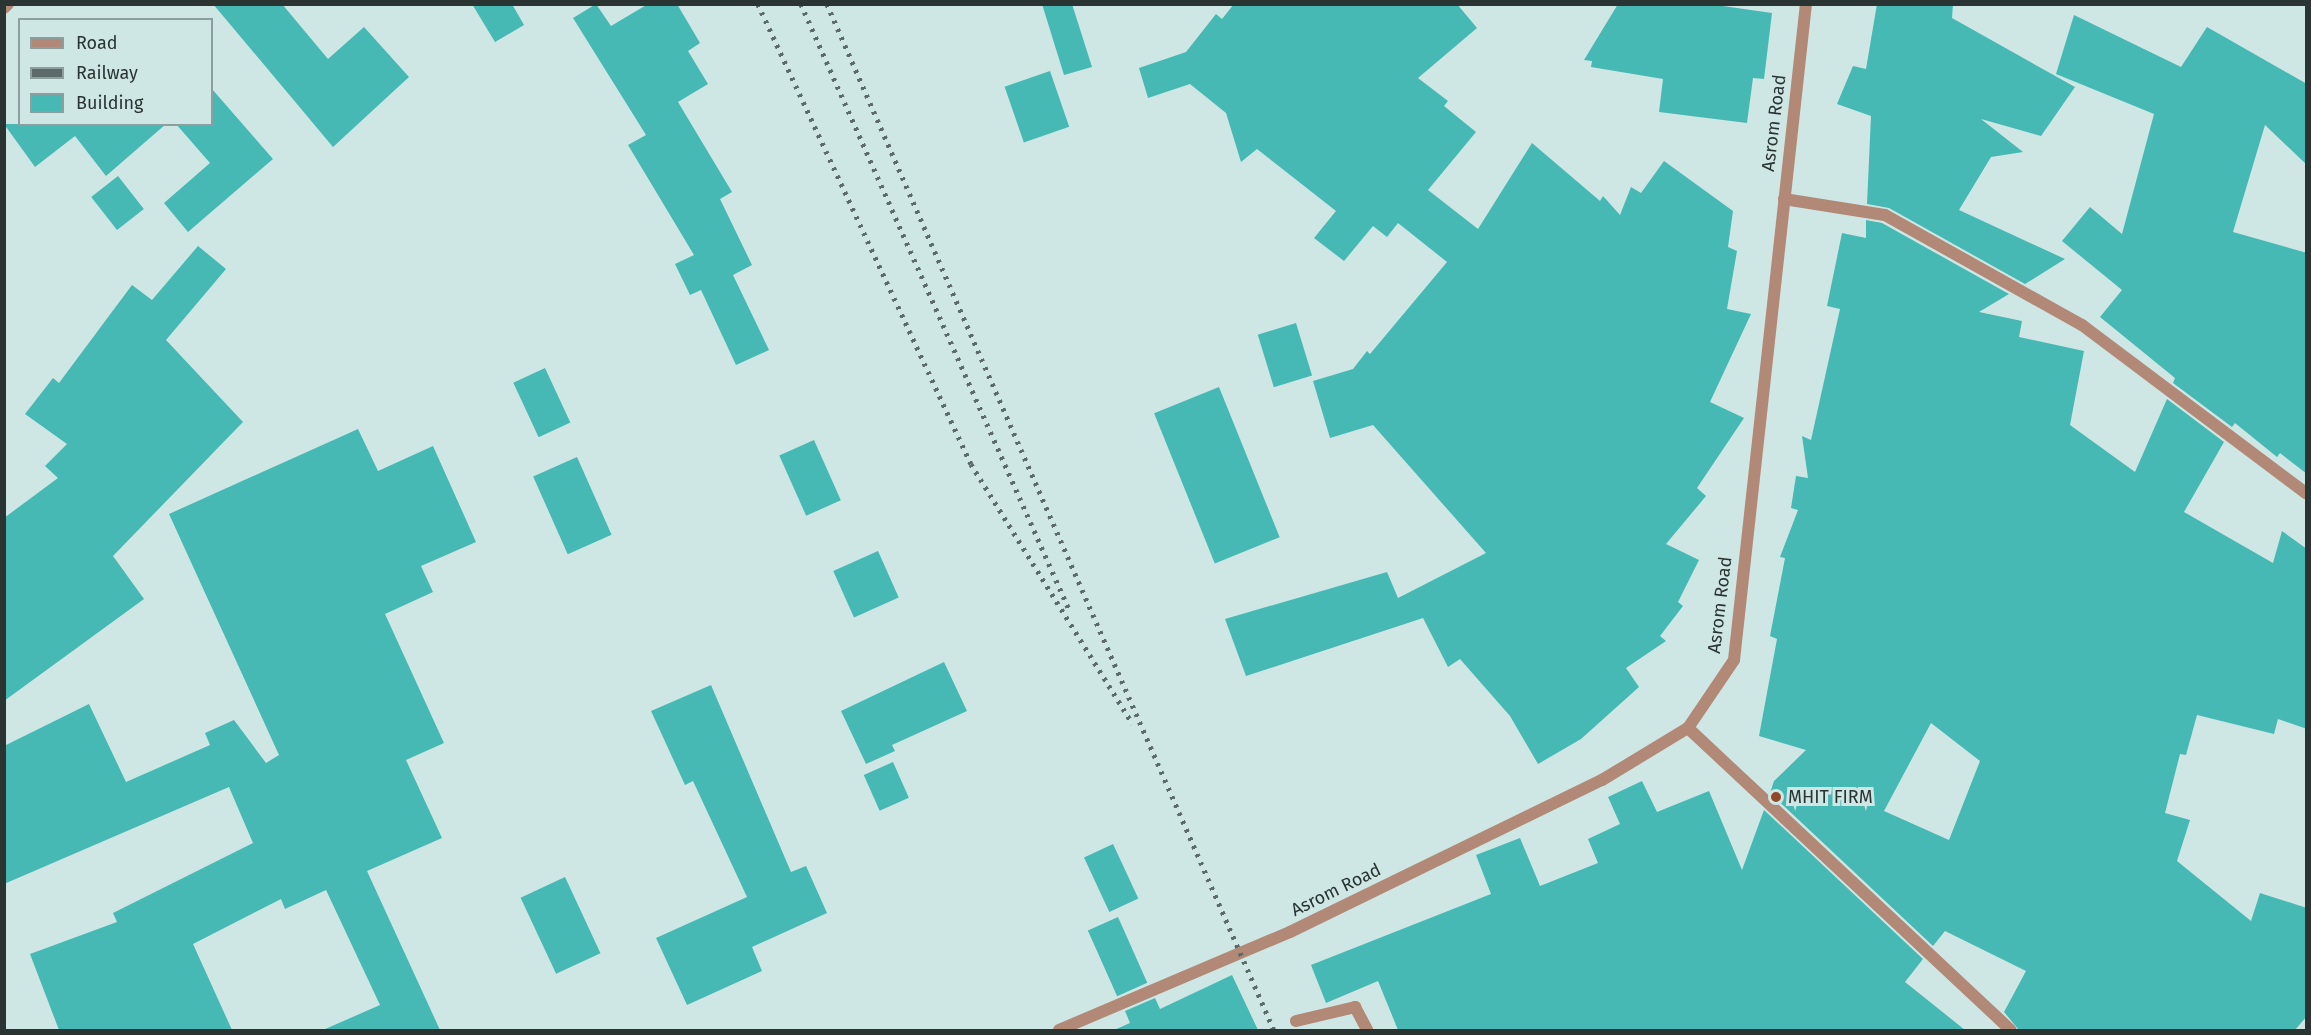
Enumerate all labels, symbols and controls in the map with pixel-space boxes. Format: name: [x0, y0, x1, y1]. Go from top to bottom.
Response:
legend: [18, 18, 213, 126]
text: Road: [76, 32, 118, 54]
text: Railway: [76, 62, 138, 84]
street label: Asrom Road: [1757, 73, 1791, 173]
text: Building: [76, 92, 143, 114]
street label: Asrom Road: [1703, 555, 1737, 655]
place label: MHIT FIRM: [1788, 786, 1873, 808]
marker: MHIT FIRM: [1769, 790, 1783, 804]
street label: Asrom Road: [1288, 859, 1384, 921]

